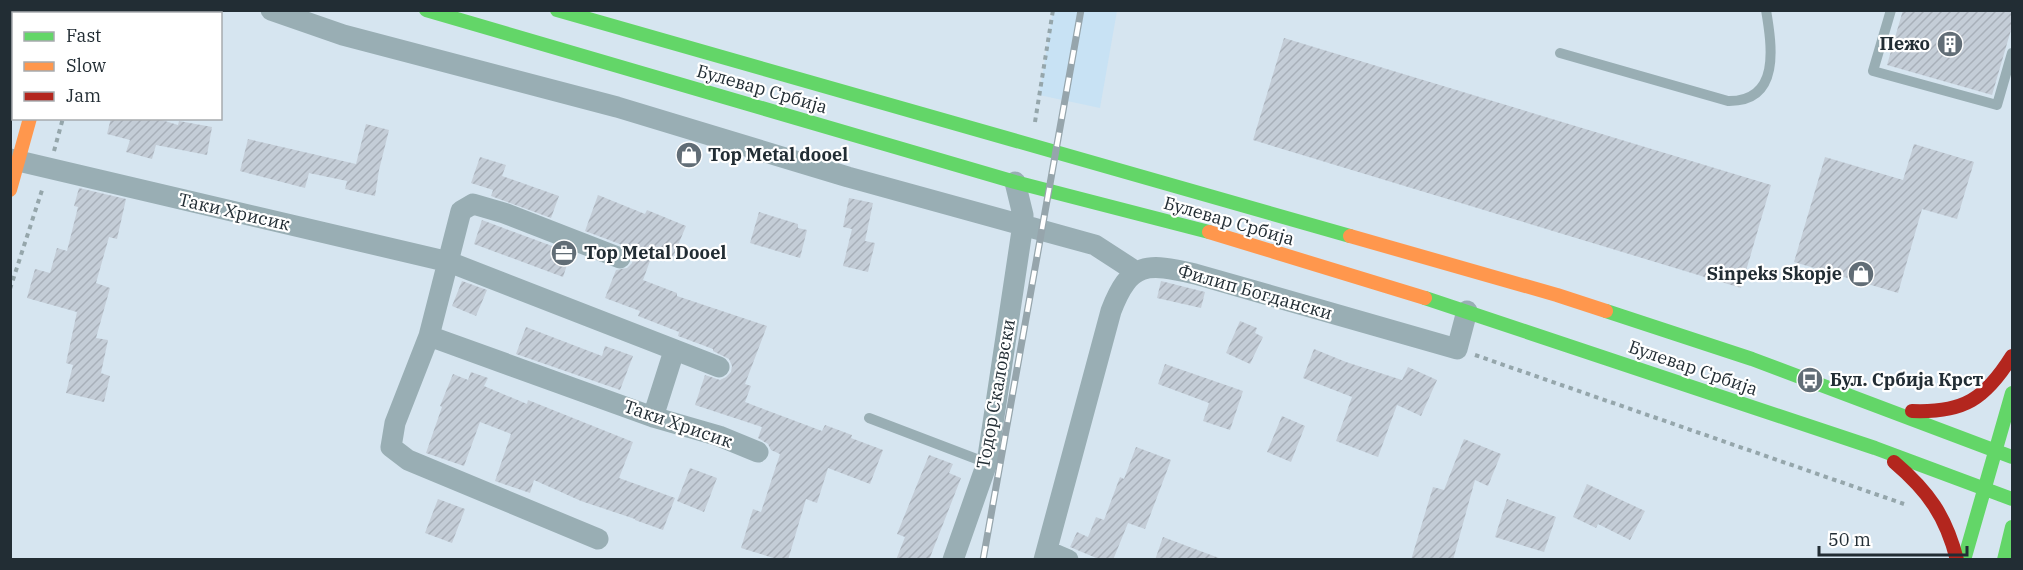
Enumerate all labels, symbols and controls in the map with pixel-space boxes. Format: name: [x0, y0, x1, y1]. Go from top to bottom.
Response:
legend: [12, 12, 222, 120]
text: Fast: [66, 24, 101, 47]
building icon: Пежо: [1935, 29, 1965, 59]
place label: Пежо: [1879, 32, 1930, 55]
text: Slow: [66, 54, 106, 77]
street label: Булевар Србија: [694, 59, 830, 118]
text: Jam: [66, 84, 101, 107]
shop icon: Top Metal dooel: [674, 140, 704, 170]
place label: Top Metal dooel: [708, 143, 848, 166]
street label: Таки Хрисик: [176, 187, 293, 236]
street label: Булевар Србија: [1161, 191, 1297, 250]
office icon: Top Metal Dooel: [549, 238, 579, 268]
place label: Top Metal Dooel: [584, 241, 726, 264]
street label: Филип Богдански: [1175, 258, 1335, 325]
shop icon: Sinpeks Skopje: [1846, 259, 1876, 289]
place label: Sinpeks Skopje: [1707, 262, 1842, 285]
street label: Тодор Скаловски: [971, 317, 1020, 471]
street label: Булевар Србија: [1626, 335, 1761, 400]
bus stop icon: Бул. Србија Крст: [1795, 365, 1825, 395]
place label: Бул. Србија Крст: [1830, 368, 1984, 391]
street label: Таки Хрисик: [621, 394, 736, 453]
scale bar: [1819, 519, 1968, 557]
text: 50 m: [1828, 528, 1871, 551]

